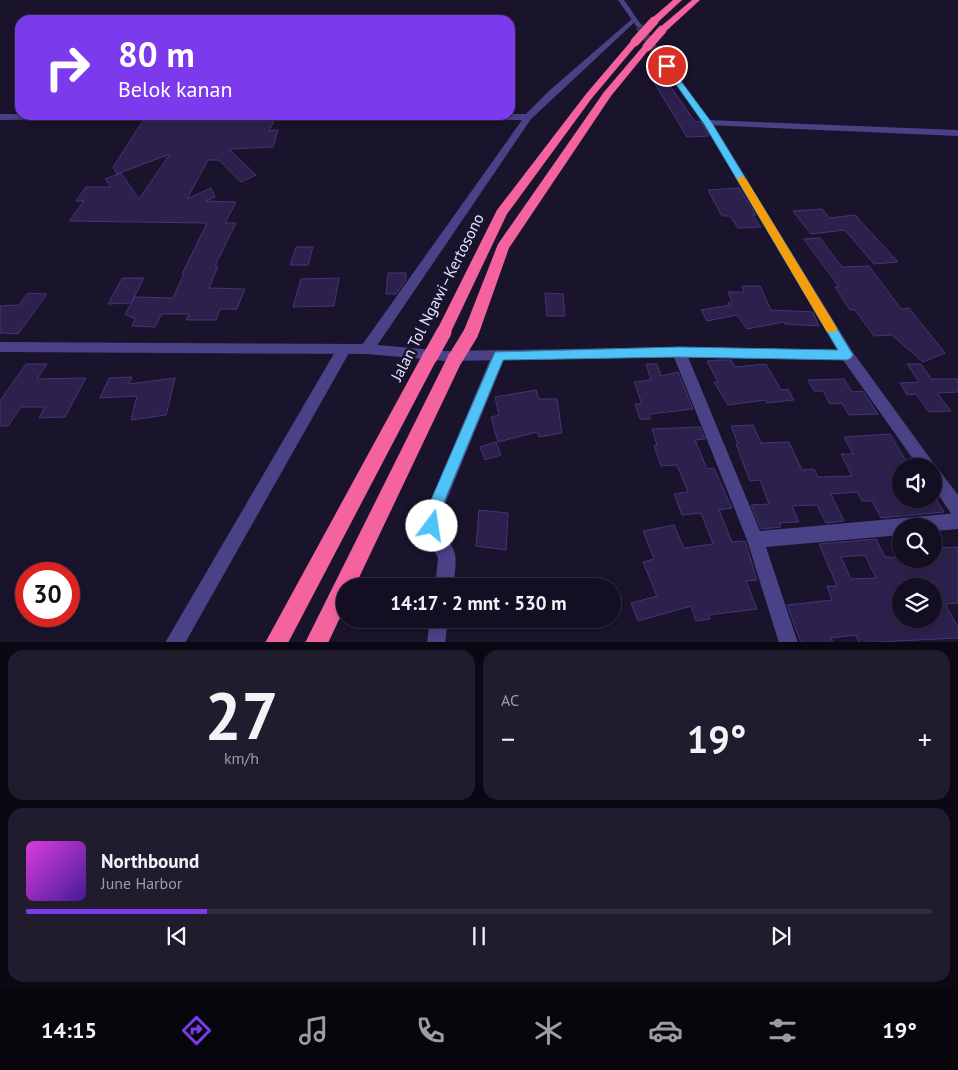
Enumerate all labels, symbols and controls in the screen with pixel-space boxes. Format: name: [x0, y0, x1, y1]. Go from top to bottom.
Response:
text: 80 m: [118, 31, 195, 77]
icon: right: [35, 35, 100, 100]
pin: [646, 45, 688, 87]
icon: arrive: [653, 52, 681, 80]
text: Belok kanan: [118, 75, 232, 103]
street label: Jalan Tol Ngawi–Kertosono: [386, 210, 488, 385]
map controls: [892, 458, 942, 628]
button: sound: [892, 458, 942, 508]
position arrow: [405, 499, 457, 551]
button: search: [892, 518, 942, 568]
speed limit sign: 30: [15, 562, 80, 627]
button: layers: [892, 578, 942, 628]
text: 14:17 · 2 mnt · 530 m: [390, 591, 567, 615]
text: 27: [205, 673, 278, 757]
text: AC: [501, 690, 519, 710]
text: 19°: [687, 714, 746, 763]
text: −: [501, 720, 515, 757]
text: +: [918, 720, 932, 757]
text: km/h: [224, 748, 259, 768]
text: Northbound: [101, 849, 199, 873]
text: June Harbor: [101, 873, 182, 893]
icon: previous: [163, 922, 191, 950]
icon: pause: [465, 922, 493, 950]
icon: next: [767, 922, 795, 950]
icon: directions: [179, 1013, 214, 1048]
icon: music: [296, 1013, 331, 1048]
icon: phone: [413, 1013, 448, 1048]
icon: climate: [531, 1013, 566, 1048]
icon: car: [648, 1013, 683, 1048]
icon: filters: [765, 1013, 800, 1048]
text: 14:15: [41, 1016, 97, 1044]
text: 19°: [882, 1016, 917, 1044]

